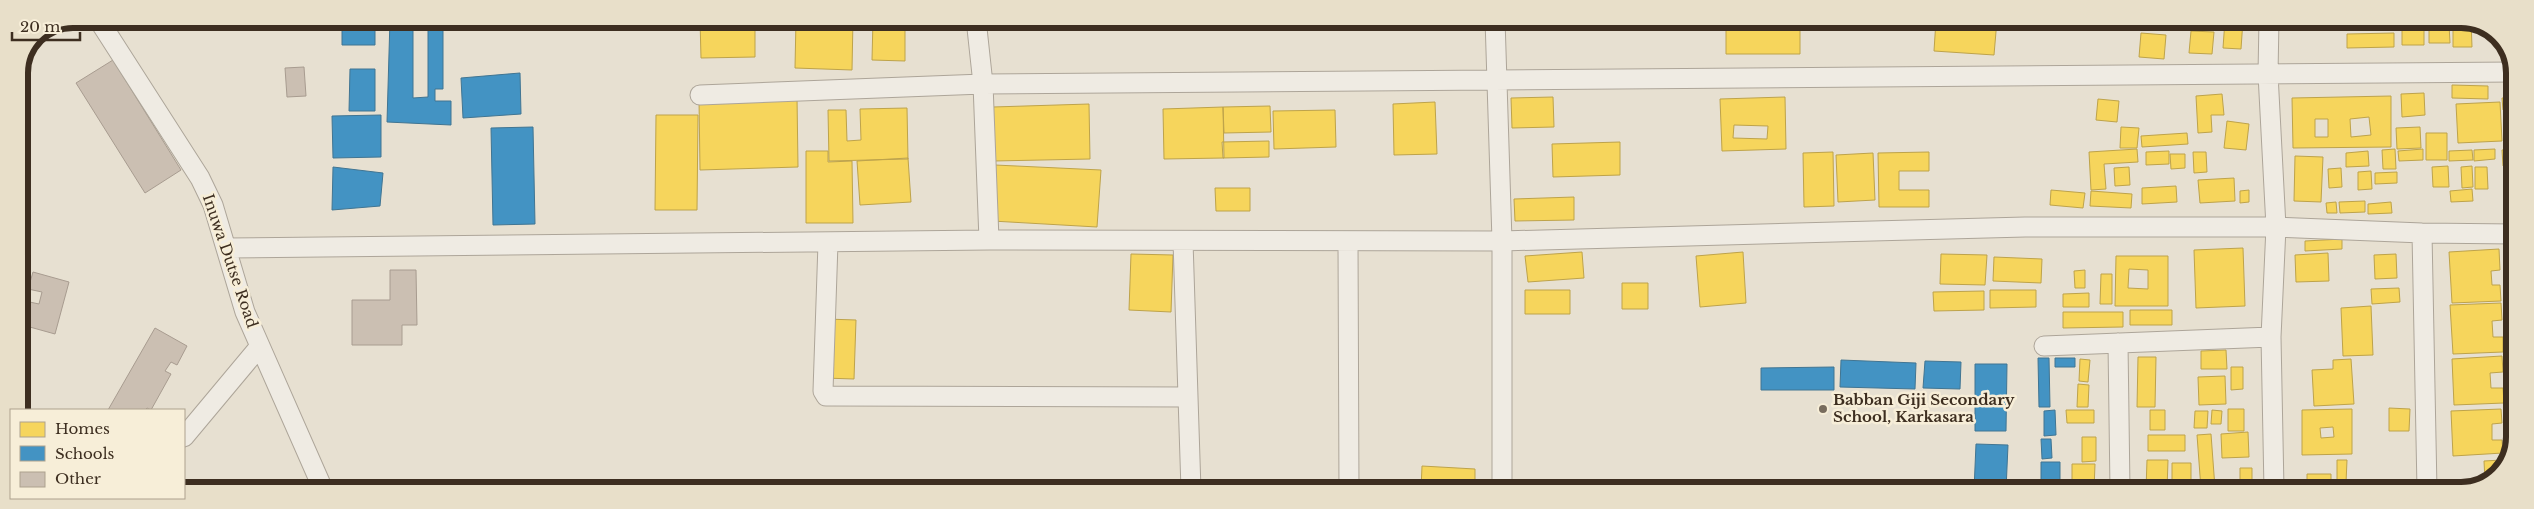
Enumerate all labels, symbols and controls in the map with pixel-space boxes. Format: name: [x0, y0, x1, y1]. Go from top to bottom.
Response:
scale bar: [12, 10, 80, 42]
text: 20 m: [20, 17, 60, 36]
street label: Inuwa Dutse Road: [199, 191, 262, 330]
place label: Babban Giji Secondary School, Karkasara: [1833, 390, 2015, 426]
marker: Babban Giji Secondary School, Karkasara: [1817, 403, 1829, 415]
legend: [10, 409, 185, 499]
text: Homes: [55, 419, 110, 438]
text: Schools: [55, 444, 115, 463]
text: Other: [55, 469, 102, 488]

